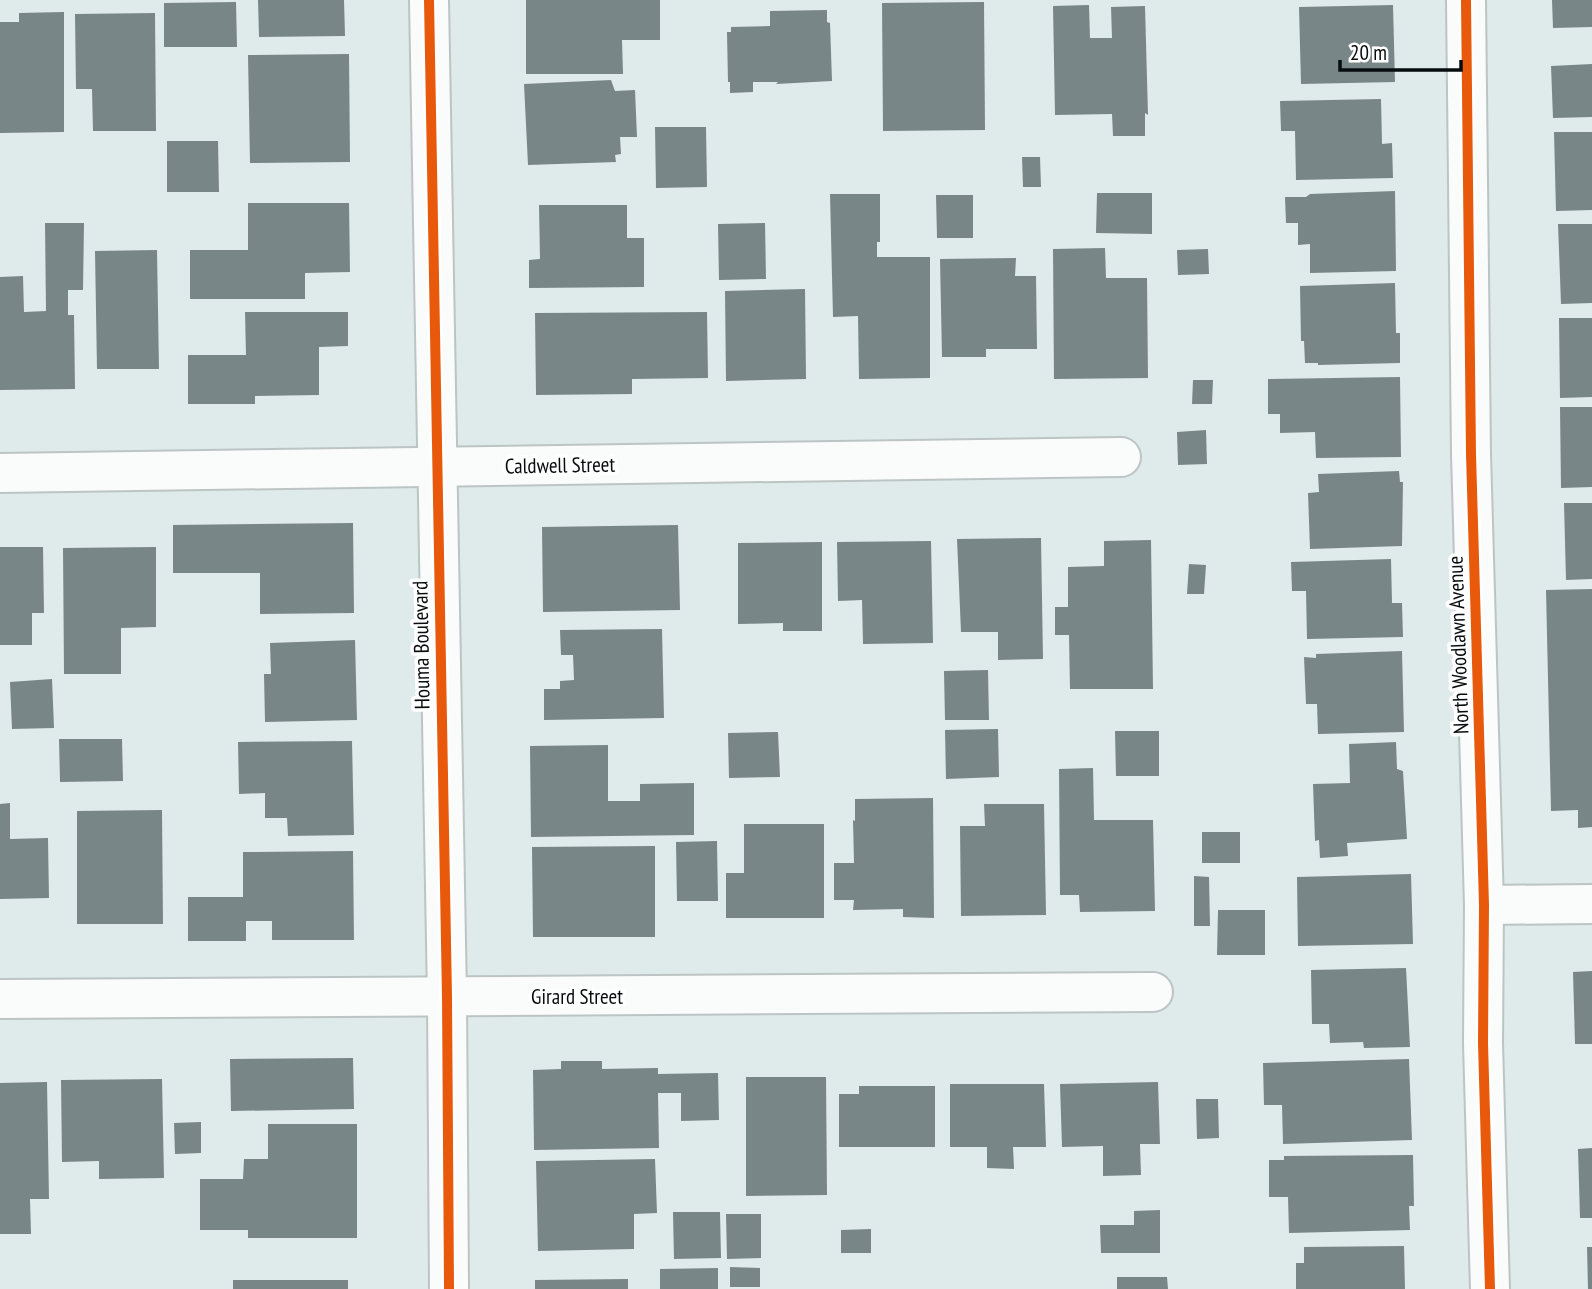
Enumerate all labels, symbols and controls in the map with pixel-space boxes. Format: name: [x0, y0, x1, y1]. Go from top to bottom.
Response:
scale bar: [1340, 28, 1461, 72]
text: 20 m: [1350, 39, 1387, 66]
street label: Caldwell Street: [505, 451, 616, 479]
street label: North Woodlawn Avenue: [1441, 555, 1475, 735]
street label: Houma Boulevard: [406, 580, 436, 710]
street label: Girard Street: [531, 983, 623, 1010]

